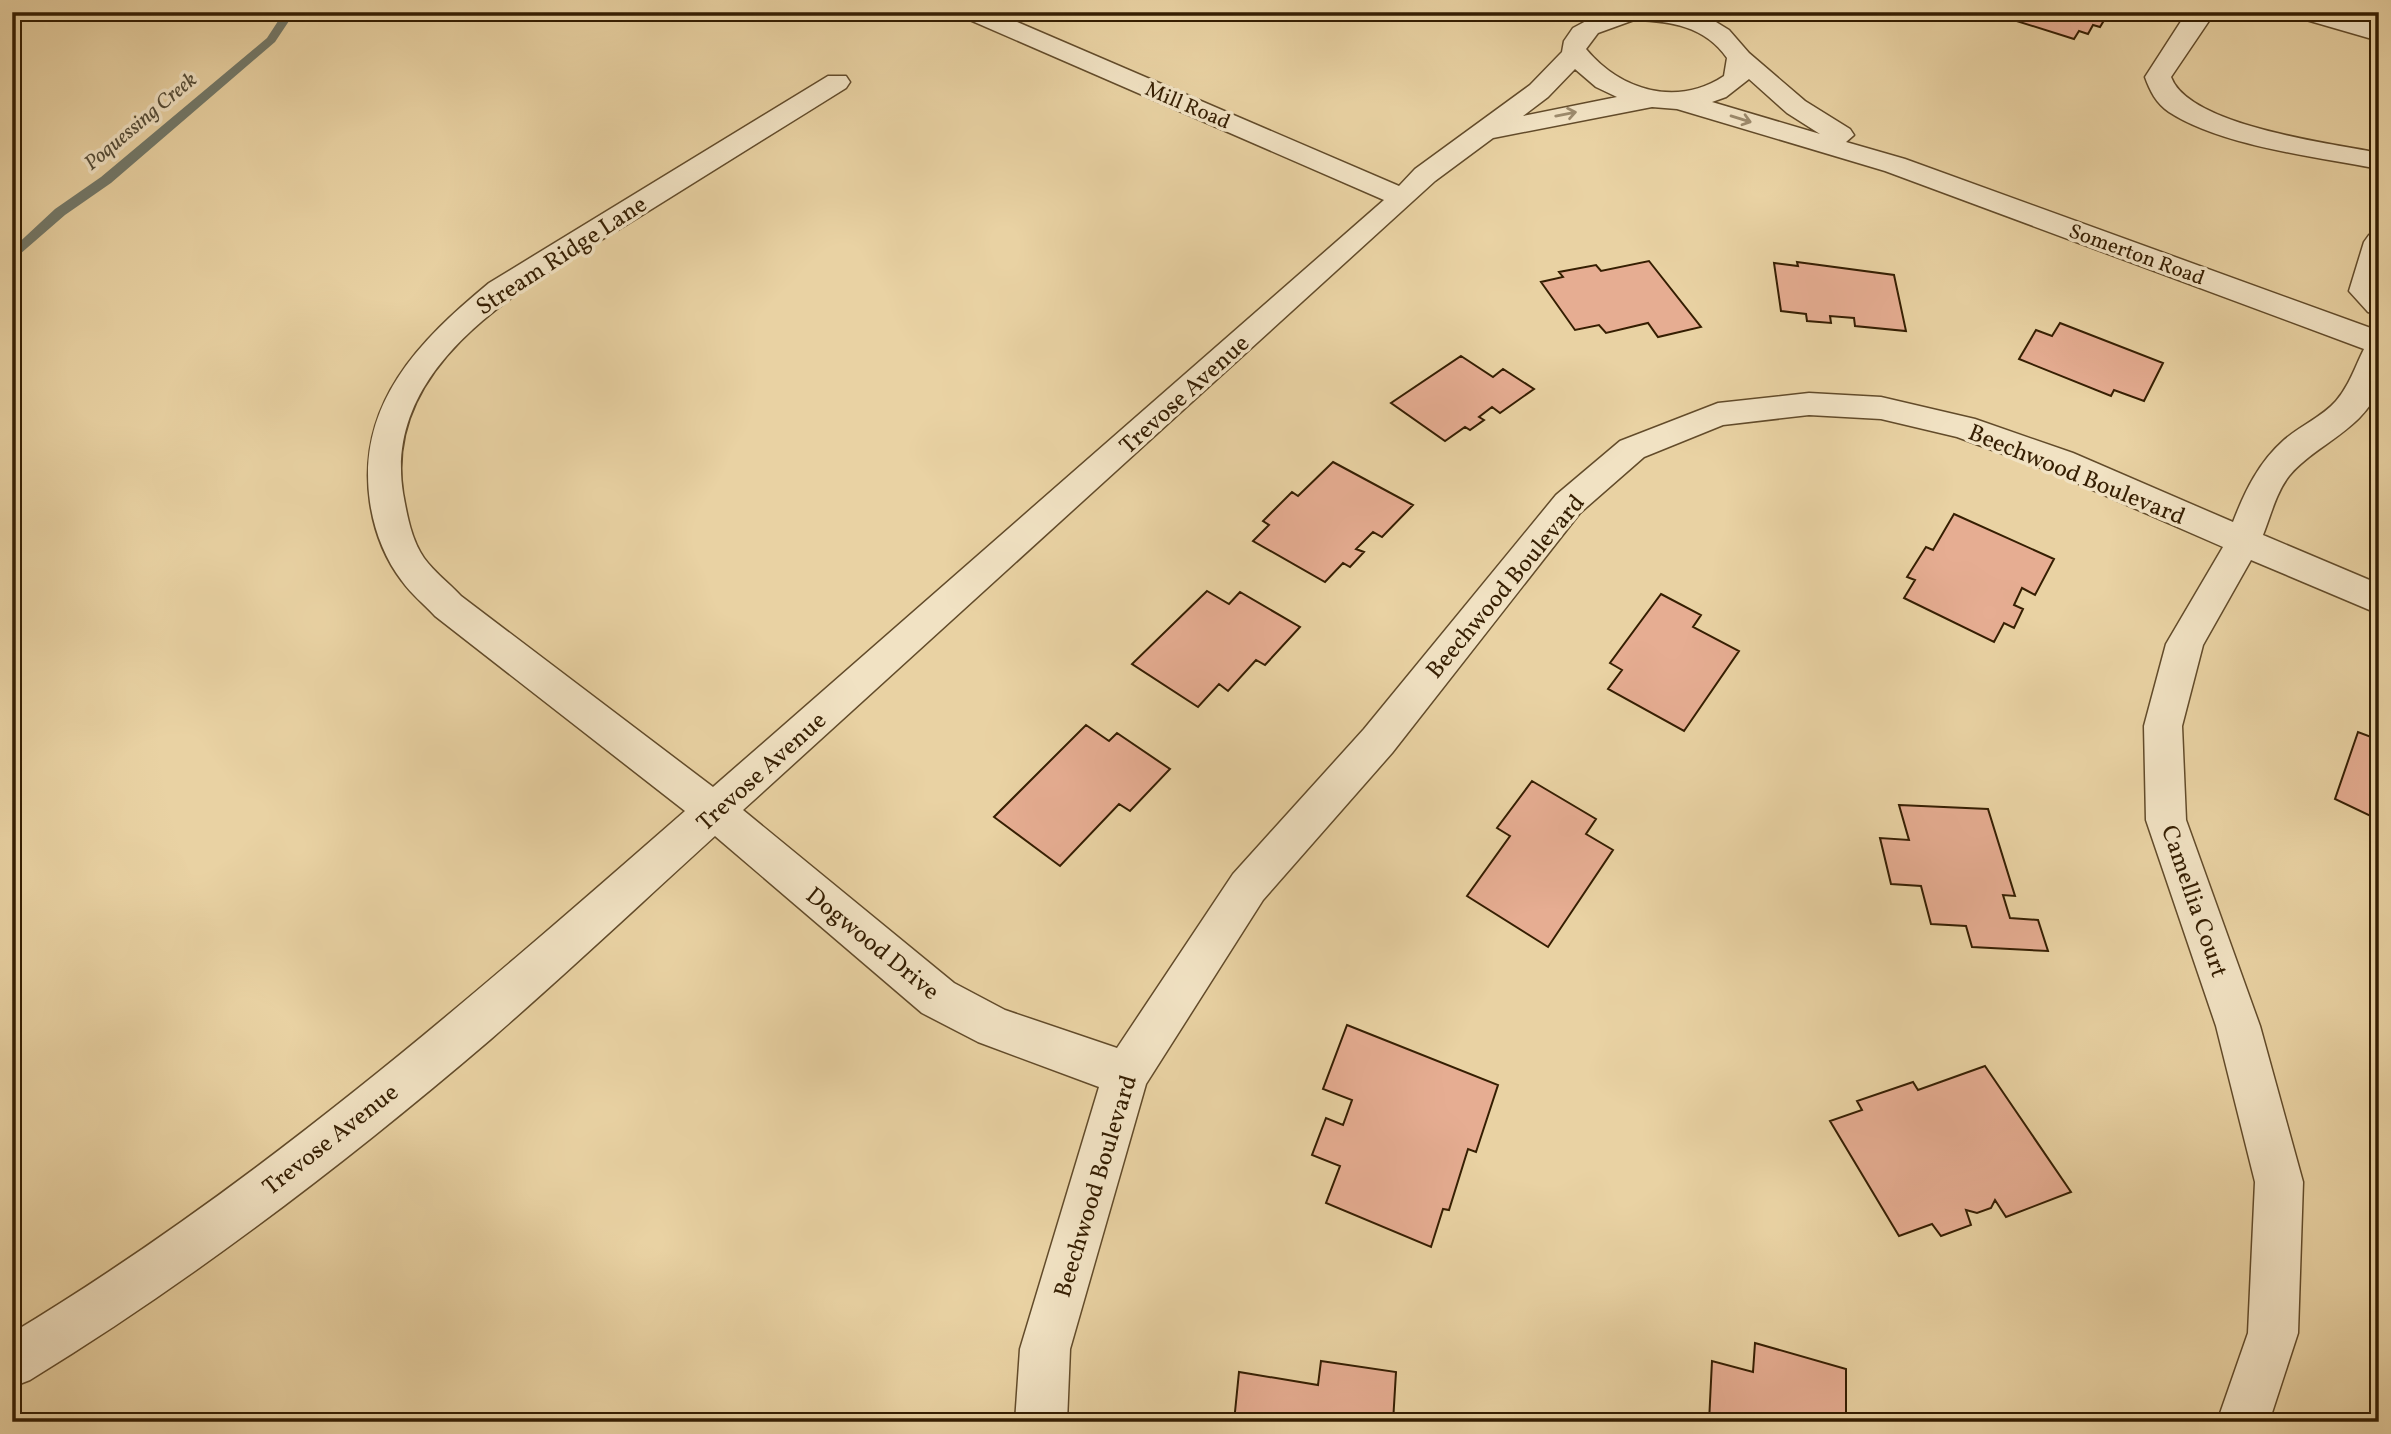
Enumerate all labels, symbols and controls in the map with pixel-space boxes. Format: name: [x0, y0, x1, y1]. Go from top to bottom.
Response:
water label: Poquessing Creek: [78, 66, 204, 178]
street label: Mill Road: [1140, 75, 1235, 137]
one-way arrow: [1554, 107, 1577, 120]
one-way arrow: [1730, 114, 1752, 126]
street label: Stream Ridge Lane: [470, 189, 654, 325]
street label: Somerton Road: [2065, 217, 2208, 293]
street label: Trevose Avenue: [1113, 328, 1258, 463]
street label: Beechwood Boulevard: [1963, 417, 2190, 535]
street label: Beechwood Boulevard: [1419, 488, 1594, 687]
street label: Trevose Avenue: [690, 705, 835, 840]
street label: Camellia Court: [2151, 821, 2235, 982]
street label: Dogwood Drive: [798, 880, 946, 1009]
street label: Beechwood Boulevard: [1047, 1071, 1147, 1302]
street label: Trevose Avenue: [256, 1077, 406, 1205]

